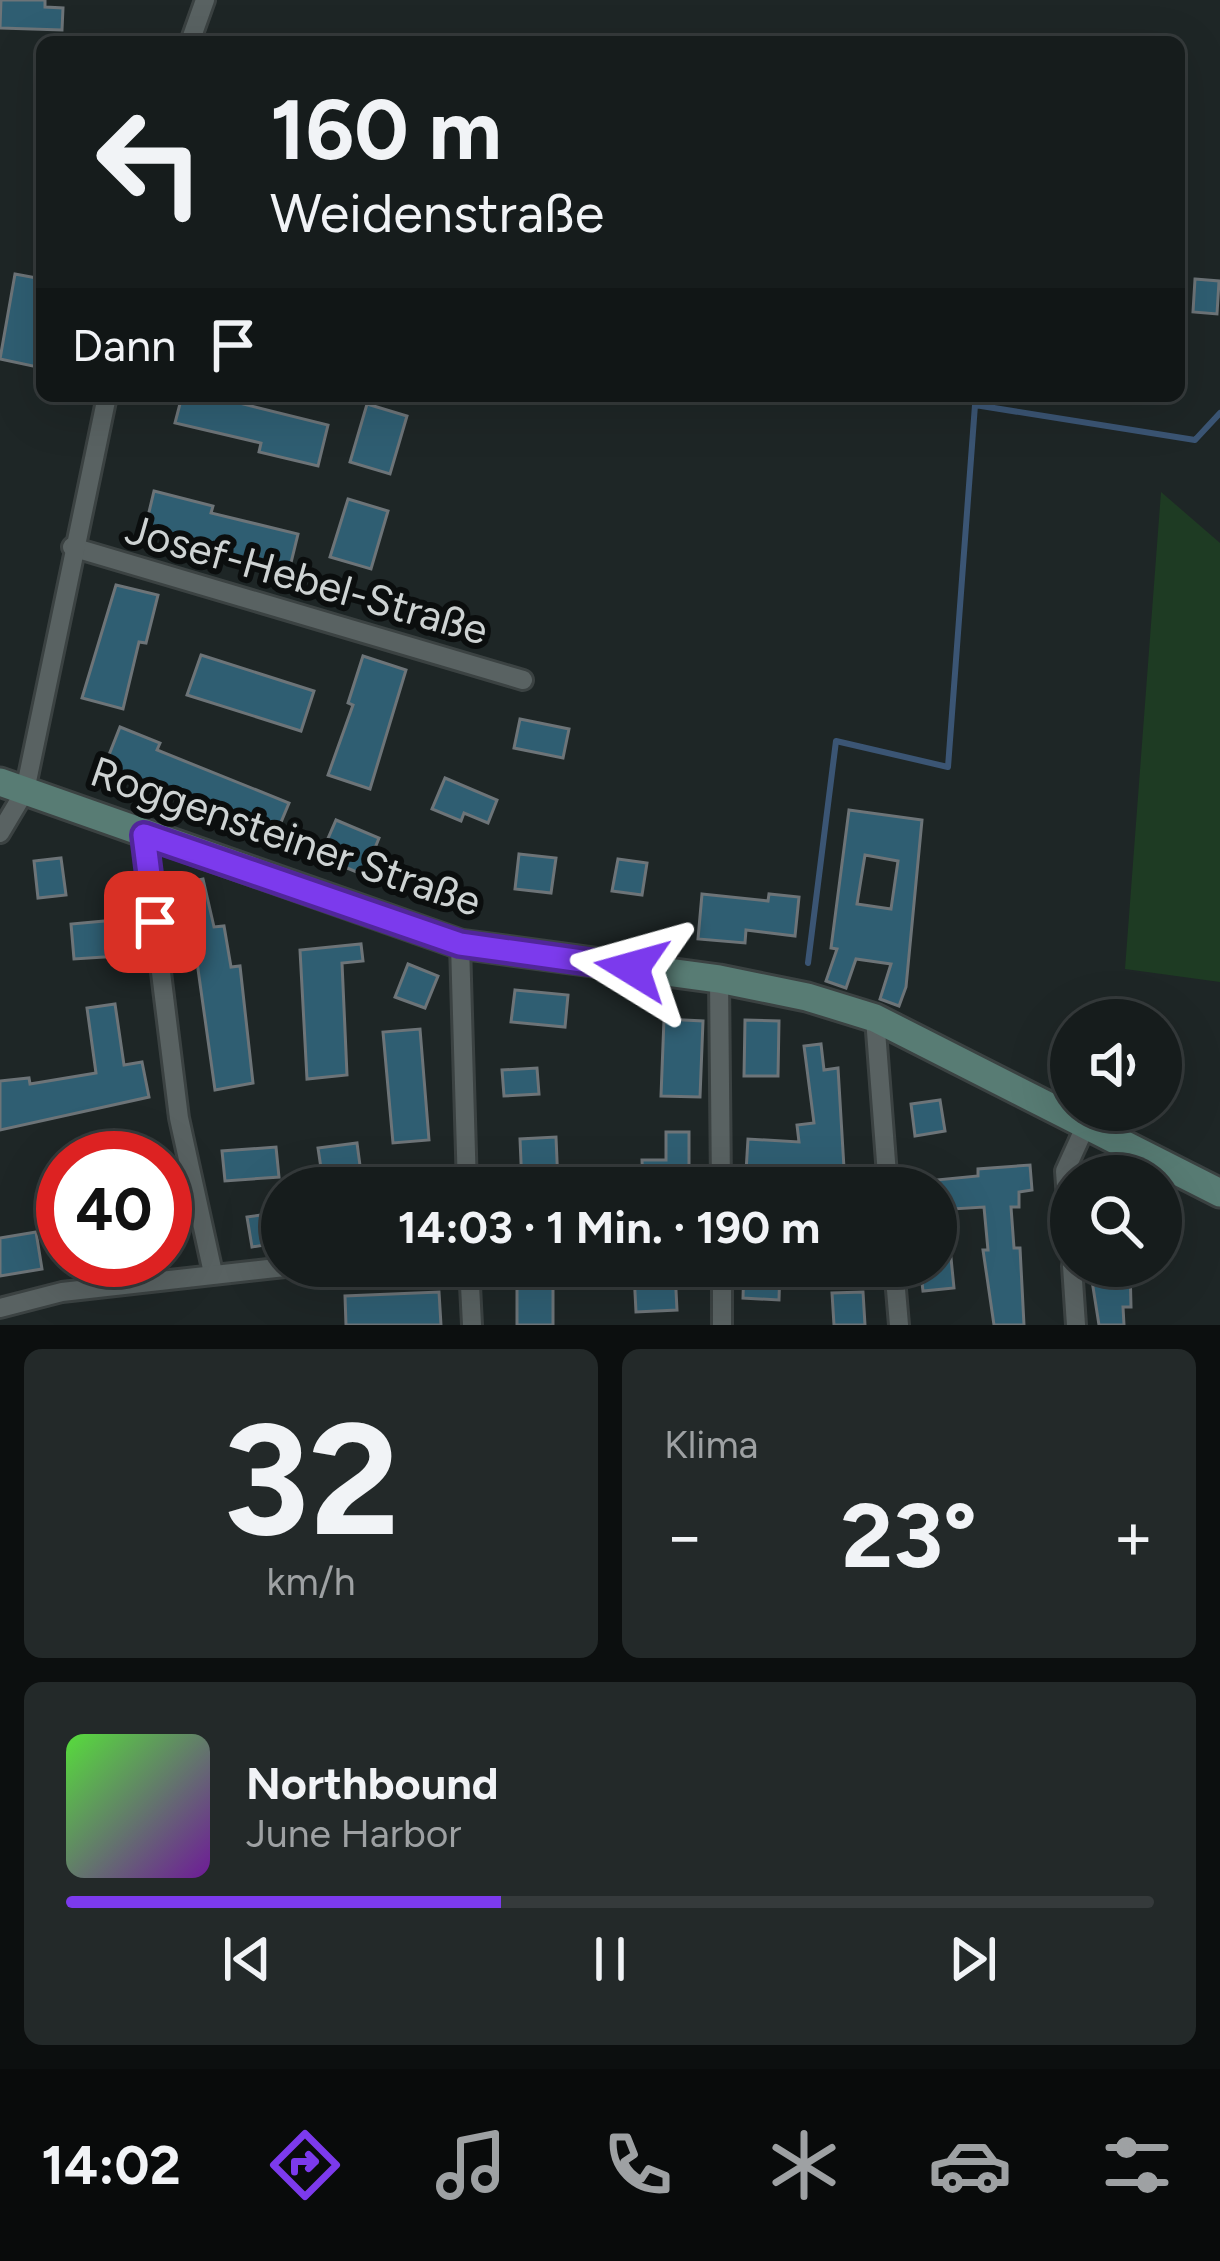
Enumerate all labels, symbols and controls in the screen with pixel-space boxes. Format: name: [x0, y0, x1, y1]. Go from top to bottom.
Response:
text: 160 m: [270, 79, 502, 180]
icon: left: [72, 84, 228, 240]
text: Weidenstraße: [270, 181, 604, 246]
icon: arrive: [200, 312, 266, 378]
text: Dann: [72, 318, 176, 372]
street label: Josef-Hebel-Straße: [120, 503, 494, 656]
street label: Roggensteiner Straße: [84, 746, 488, 927]
pin: [104, 871, 206, 973]
icon: arrive: [122, 889, 188, 955]
position arrow: [569, 905, 695, 1031]
map controls: [1050, 999, 1182, 1287]
button: sound: [1050, 999, 1182, 1131]
speed limit sign: 40: [36, 1131, 192, 1287]
button: search: [1050, 1155, 1182, 1287]
text: 14:03 · 1 Min. · 190 m: [398, 1200, 820, 1254]
text: 32: [222, 1386, 400, 1573]
text: Klima: [664, 1421, 759, 1468]
text: 23°: [841, 1481, 977, 1590]
text: −: [664, 1496, 705, 1576]
text: +: [1113, 1496, 1154, 1576]
text: km/h: [266, 1558, 356, 1605]
text: Northbound: [246, 1756, 499, 1810]
text: June Harbor: [246, 1810, 462, 1857]
icon: previous: [214, 1926, 280, 1992]
icon: pause: [577, 1926, 643, 1992]
icon: next: [940, 1926, 1006, 1992]
icon: directions: [263, 2123, 347, 2207]
icon: music: [429, 2123, 513, 2207]
icon: phone: [596, 2123, 680, 2207]
icon: climate: [762, 2123, 846, 2207]
icon: car: [928, 2123, 1012, 2207]
icon: filters: [1095, 2123, 1179, 2207]
text: 14:02: [41, 2133, 181, 2198]

